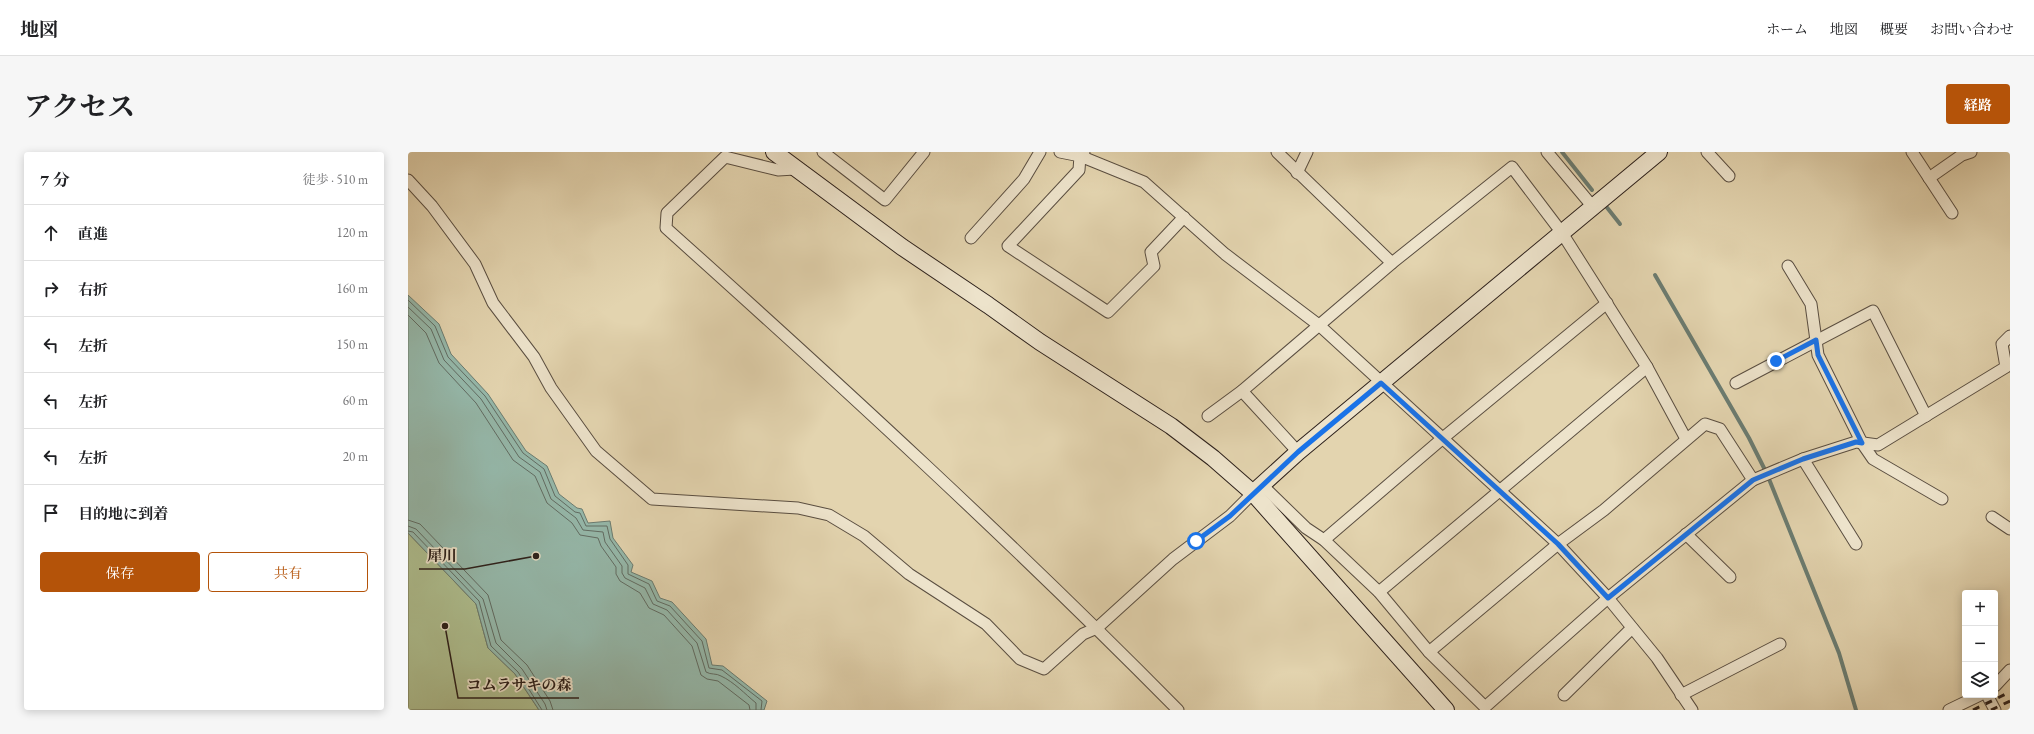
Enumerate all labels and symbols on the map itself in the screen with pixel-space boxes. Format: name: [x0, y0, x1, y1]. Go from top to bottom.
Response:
route end: [1767, 352, 1785, 370]
route start: [1187, 532, 1205, 550]
callout: 犀川: [419, 542, 465, 569]
text: 犀川: [427, 546, 457, 565]
callout: コムラサキの森: [458, 671, 579, 698]
text: コムラサキの森: [466, 675, 572, 694]

